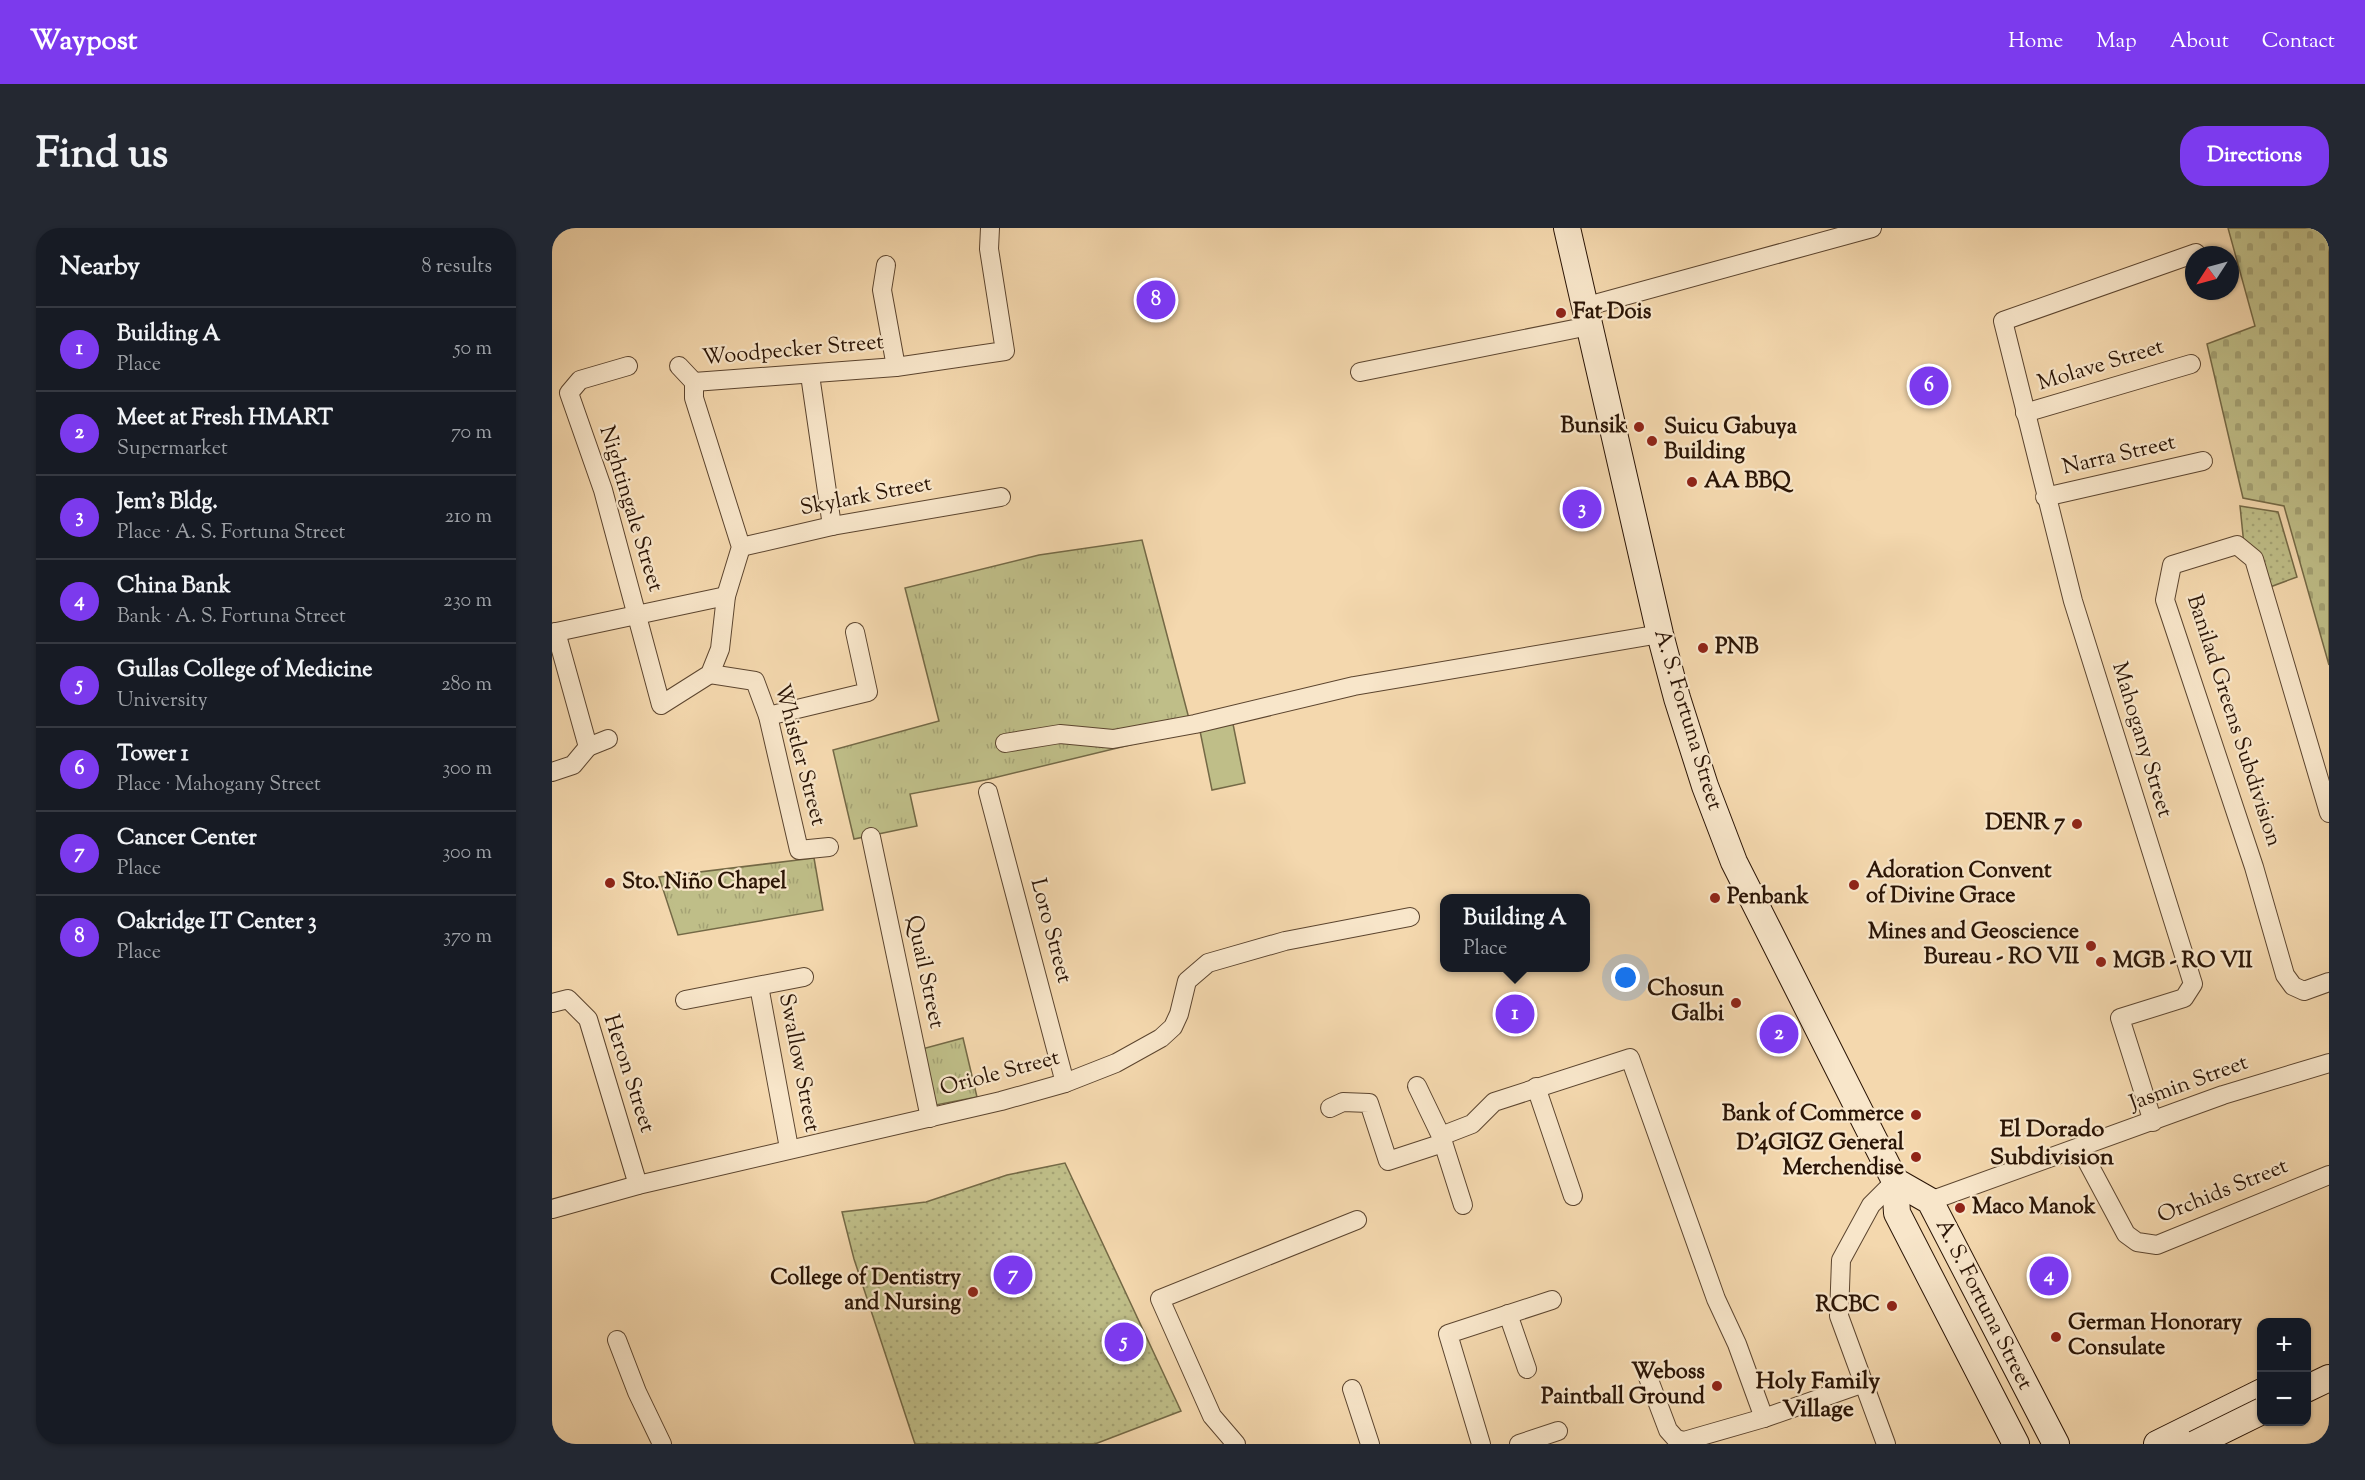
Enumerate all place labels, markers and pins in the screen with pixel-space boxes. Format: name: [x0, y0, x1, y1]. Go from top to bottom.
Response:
pin: 8: [1136, 278, 1176, 322]
place label: Fat Dois: [1573, 297, 1652, 329]
marker: Fat Dois: [1554, 306, 1568, 320]
pin: 6: [1910, 364, 1948, 408]
place label: Bunsik: [1561, 411, 1627, 443]
place label: Suicu Gabuya Building: [1664, 412, 1798, 469]
marker: Bunsik: [1632, 420, 1646, 434]
marker: Suicu Gabuya Building: [1645, 434, 1659, 448]
place label: AA BBQ: [1704, 466, 1794, 498]
marker: AA BBQ: [1685, 475, 1699, 489]
pin: 3: [1562, 486, 1602, 532]
place label: PNB: [1715, 632, 1759, 664]
marker: PNB: [1696, 641, 1710, 655]
place label: DENR 7: [1985, 808, 2066, 840]
marker: DENR 7: [2070, 817, 2084, 831]
place label: Adoration Convent of Divine Grace: [1866, 856, 2052, 913]
place label: Sto. Niño Chapel: [622, 867, 787, 899]
marker: Sto. Niño Chapel: [603, 876, 617, 890]
marker: Adoration Convent of Divine Grace: [1847, 878, 1861, 892]
place label: Penbank: [1727, 882, 1809, 914]
marker: Penbank: [1708, 891, 1722, 905]
place label: Mines and Geoscience Bureau - RO VII: [1868, 917, 2080, 974]
marker: Mines and Geoscience Bureau - RO VII: [2084, 939, 2098, 953]
place label: MGB - RO VII: [2113, 946, 2253, 978]
marker: MGB - RO VII: [2094, 955, 2108, 969]
place label: Chosun Galbi: [1647, 974, 1725, 1031]
pin: 1: [1496, 992, 1534, 1036]
marker: Chosun Galbi: [1729, 996, 1743, 1010]
pin: 2: [1760, 1012, 1798, 1056]
place label: Bank of Commerce: [1722, 1099, 1904, 1131]
marker: Bank of Commerce: [1909, 1108, 1923, 1122]
place label: D'4GIGZ General Merchendise: [1737, 1128, 1905, 1185]
marker: D'4GIGZ General Merchendise: [1909, 1150, 1923, 1164]
place label: Maco Manok: [1972, 1192, 2096, 1224]
marker: Maco Manok: [1953, 1201, 1967, 1215]
pin: 7: [994, 1252, 1032, 1298]
pin: 4: [2030, 1254, 2068, 1298]
place label: College of Dentistry and Nursing: [770, 1263, 961, 1320]
marker: College of Dentistry and Nursing: [966, 1285, 980, 1299]
place label: RCBC: [1815, 1290, 1880, 1322]
marker: RCBC: [1885, 1299, 1899, 1313]
place label: German Honorary Consulate: [2068, 1308, 2242, 1365]
pin: 5: [1104, 1320, 1144, 1364]
marker: German Honorary Consulate: [2049, 1330, 2063, 1344]
place label: Weboss Paintball Ground: [1541, 1357, 1706, 1414]
marker: Weboss Paintball Ground: [1710, 1379, 1724, 1393]

